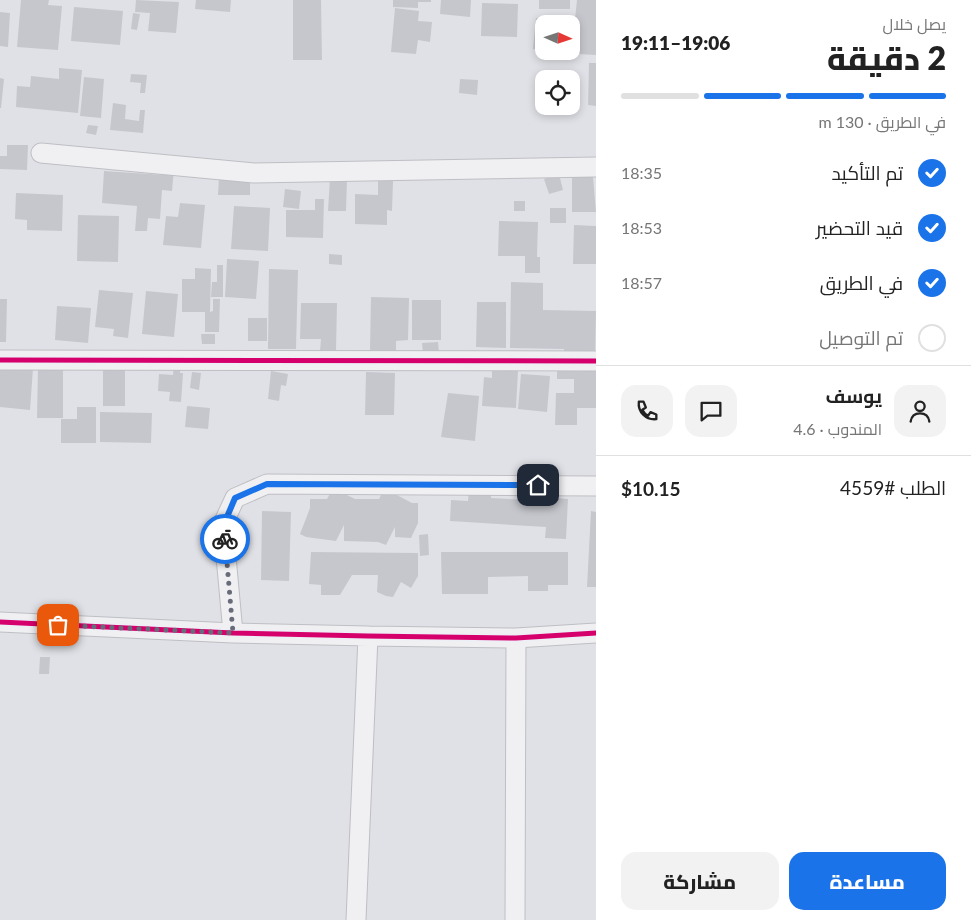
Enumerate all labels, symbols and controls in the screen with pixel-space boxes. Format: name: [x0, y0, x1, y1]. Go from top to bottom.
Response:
text: يصل خلال: [883, 14, 946, 33]
north arrow: [535, 15, 580, 60]
map controls: [535, 15, 580, 115]
text: 19:06–19:11: [621, 31, 730, 54]
text: 2 دقيقة: [827, 38, 946, 77]
button: locate: [535, 70, 580, 115]
text: في الطريق · 130 m: [818, 112, 946, 131]
icon: check: [918, 159, 946, 187]
text: تم التأكيد: [831, 161, 903, 184]
text: 18:35: [621, 163, 662, 182]
icon: check: [918, 214, 946, 242]
text: قيد التحضير: [816, 216, 903, 239]
text: 18:53: [621, 218, 662, 237]
icon: check: [918, 269, 946, 297]
text: في الطريق: [820, 271, 903, 294]
text: 18:57: [621, 273, 662, 292]
text: تم التوصيل: [819, 326, 903, 349]
text: يوسف: [826, 384, 882, 407]
button: phone: [621, 385, 673, 437]
button: chat: [685, 385, 737, 437]
button: person: [894, 385, 946, 437]
text: المندوب · 4.6: [793, 419, 882, 438]
pin: [517, 464, 559, 506]
icon: home: [524, 471, 552, 499]
text: الطلب #4559: [840, 476, 946, 499]
text: $10.15: [621, 477, 681, 500]
courier: [200, 514, 250, 564]
icon: bike: [211, 525, 239, 553]
pin: [37, 604, 79, 646]
icon: bag: [44, 611, 72, 639]
button: مشاركة: [621, 852, 779, 910]
button: مساعدة: [789, 852, 946, 910]

